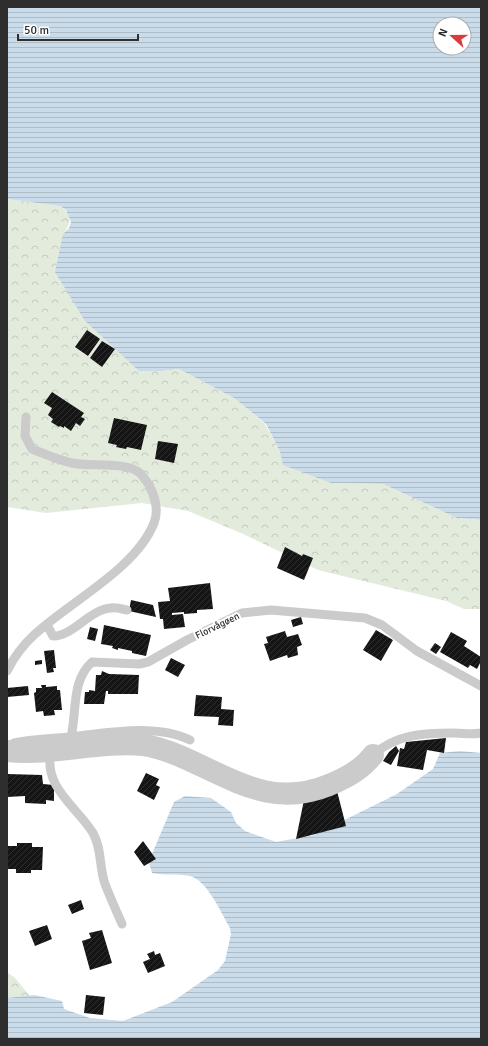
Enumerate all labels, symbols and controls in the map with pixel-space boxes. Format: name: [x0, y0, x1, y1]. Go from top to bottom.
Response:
scale bar: [18, 16, 138, 42]
north arrow: [432, 16, 472, 56]
text: 50 m: [24, 23, 49, 38]
text: N: [436, 27, 451, 38]
street label: Florvågøen: [193, 610, 242, 642]

